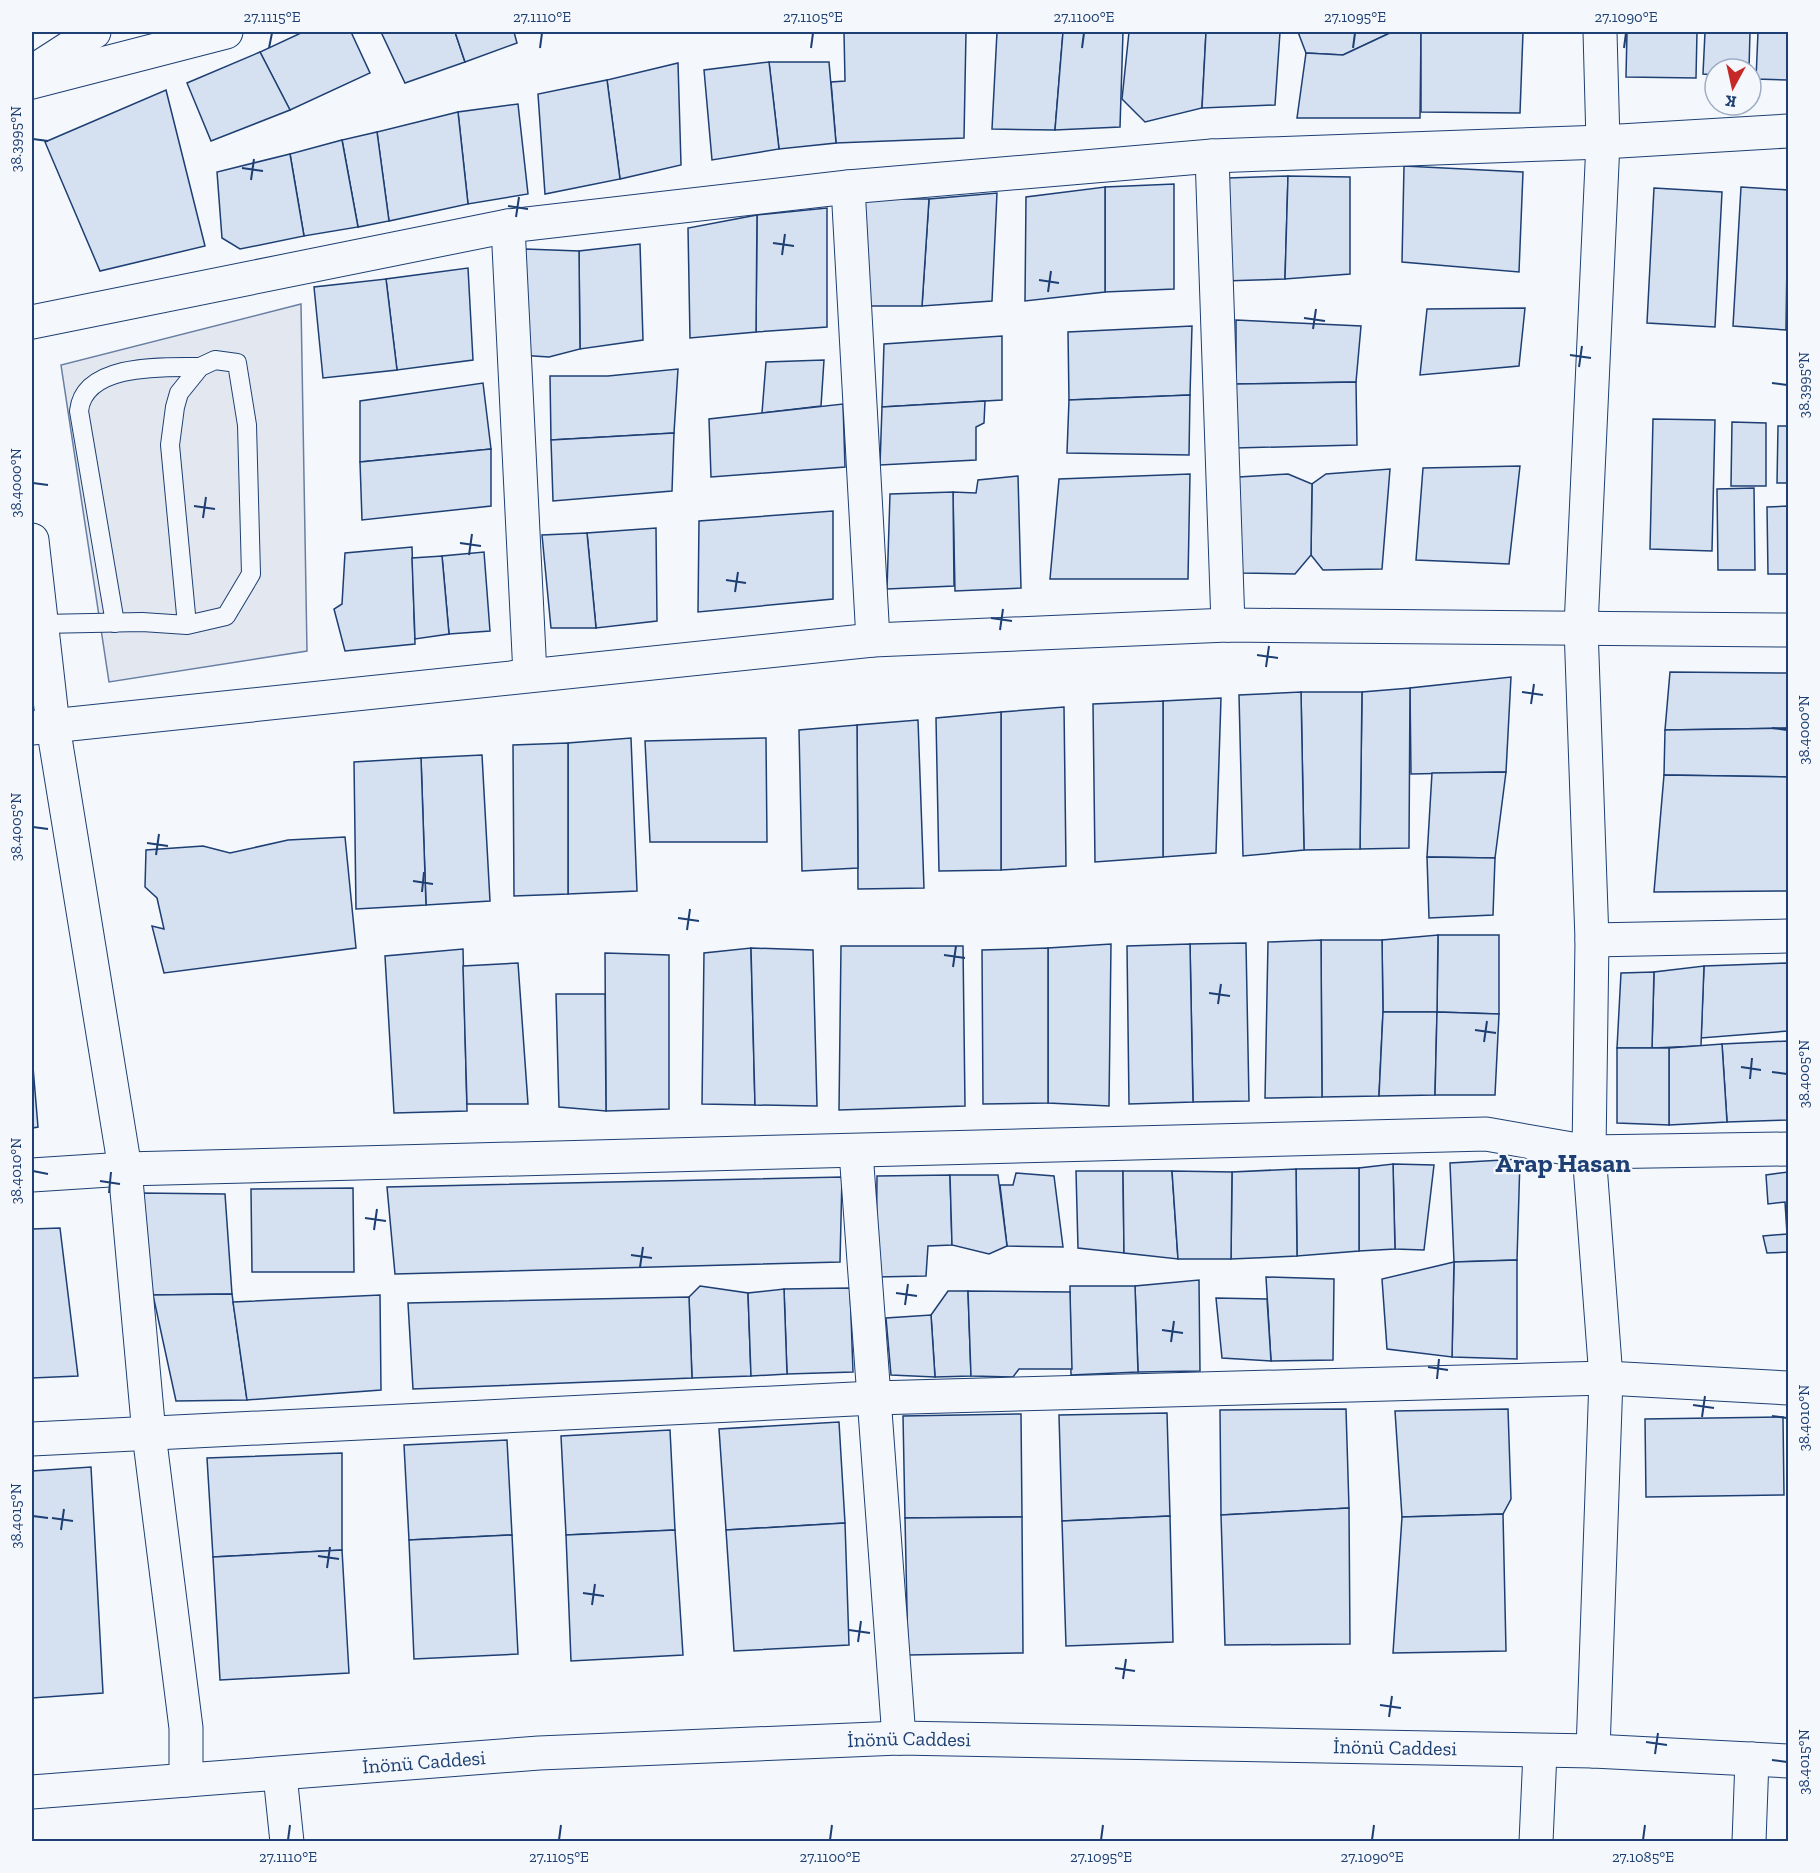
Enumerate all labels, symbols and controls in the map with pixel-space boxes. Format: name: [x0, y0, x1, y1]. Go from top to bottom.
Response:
text: 27.1115°E: [243, 8, 301, 26]
text: 27.1110°E: [513, 8, 571, 26]
text: 27.1105°E: [783, 8, 843, 26]
text: 27.1100°E: [1054, 8, 1115, 26]
text: 27.1095°E: [1324, 8, 1386, 26]
text: 27.1090°E: [1594, 8, 1658, 26]
north arrow: [1703, 57, 1763, 117]
text: K: [1724, 91, 1738, 112]
text: 38.3995°N: [7, 106, 25, 172]
text: 38.3995°N: [1795, 352, 1813, 418]
text: 38.4000°N: [7, 448, 25, 518]
text: 38.4000°N: [1795, 695, 1813, 765]
text: 38.4005°N: [7, 793, 25, 861]
text: 38.4005°N: [1795, 1040, 1813, 1108]
text: 38.4010°N: [7, 1138, 25, 1204]
district label: Arap Hasan: [1495, 1147, 1631, 1179]
text: 38.4010°N: [1795, 1385, 1813, 1451]
text: 38.4015°N: [7, 1483, 25, 1549]
street label: İnönü Caddesi: [847, 1726, 972, 1752]
text: 38.4015°N: [1795, 1729, 1813, 1795]
street label: İnönü Caddesi: [1333, 1734, 1458, 1760]
street label: İnönü Caddesi: [361, 1745, 487, 1779]
text: 27.1110°E: [259, 1848, 317, 1866]
text: 27.1105°E: [529, 1848, 589, 1866]
text: 27.1100°E: [800, 1848, 861, 1866]
text: 27.1095°E: [1070, 1848, 1132, 1866]
text: 27.1090°E: [1340, 1848, 1404, 1866]
text: 27.1085°E: [1612, 1848, 1674, 1866]

